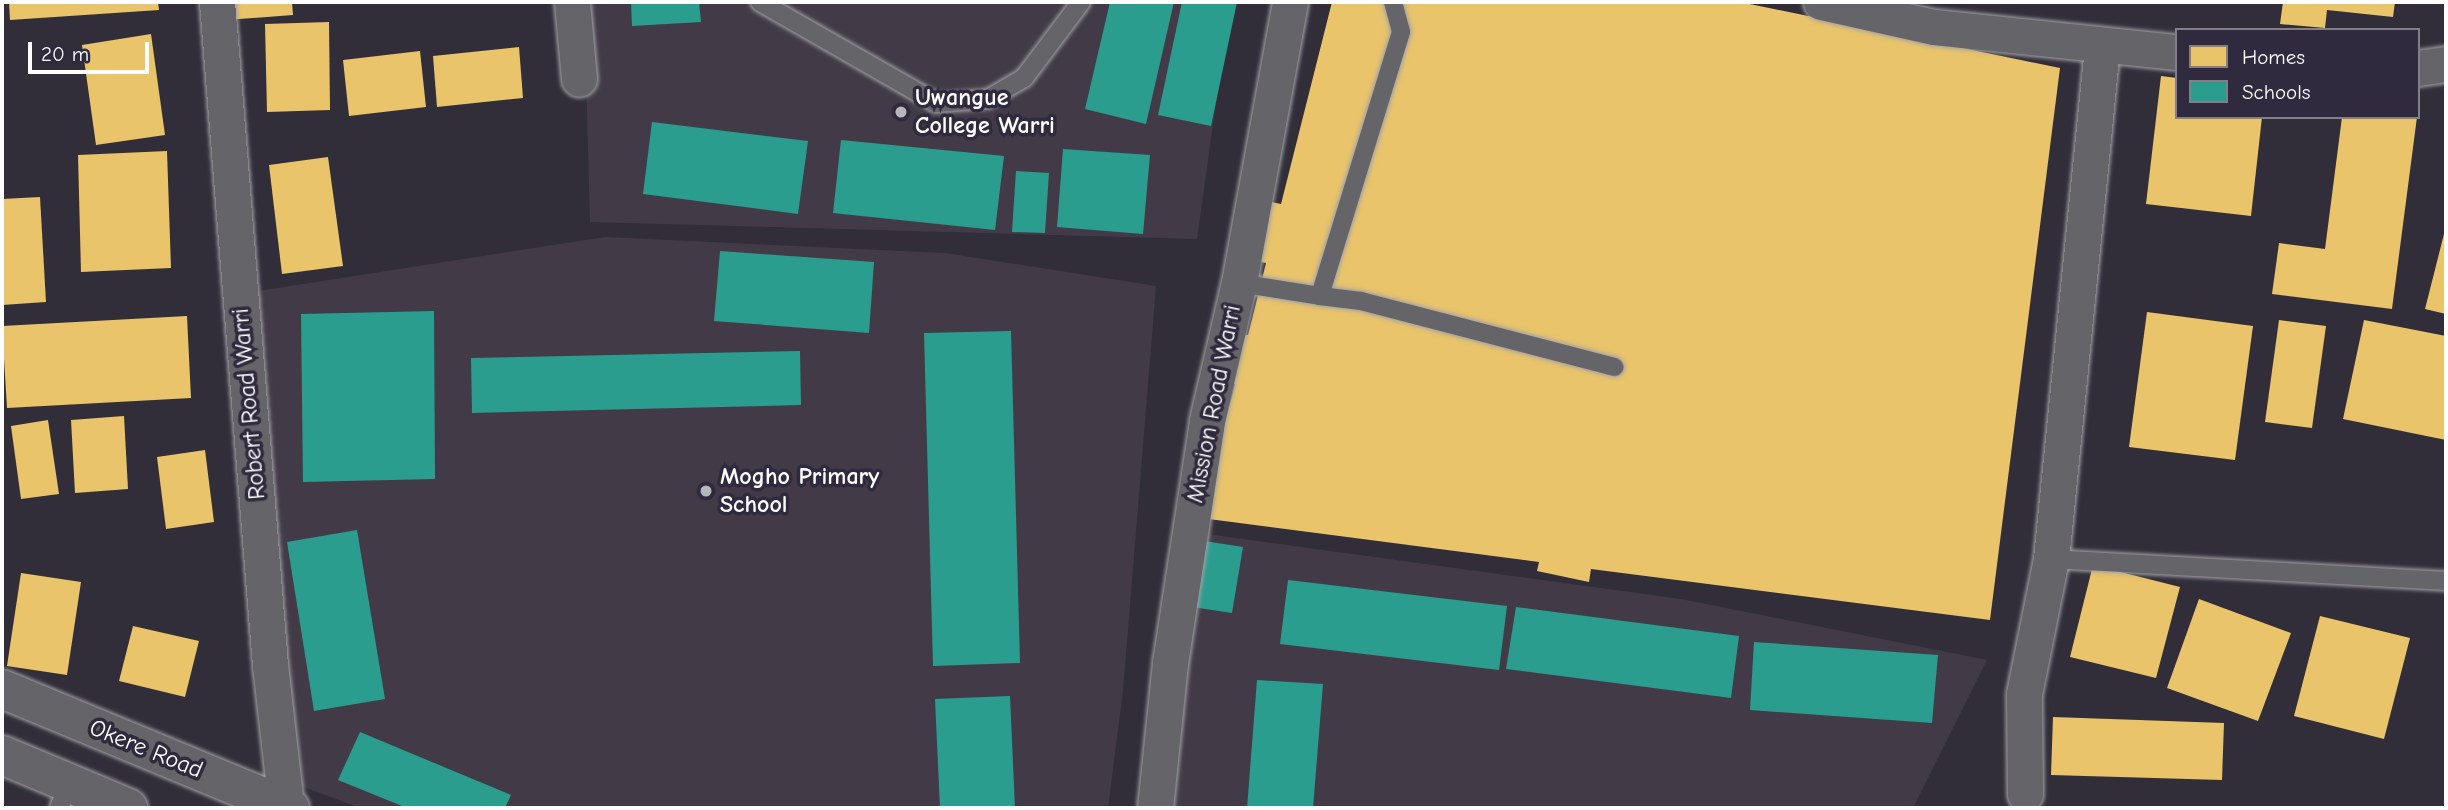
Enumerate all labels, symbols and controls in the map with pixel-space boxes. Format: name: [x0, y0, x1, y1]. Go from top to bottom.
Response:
scale bar: [32, 28, 152, 72]
legend: [2175, 28, 2420, 119]
text: 20 m: [41, 42, 89, 66]
text: Homes: [2242, 45, 2305, 69]
text: Schools: [2242, 80, 2311, 104]
place label: Uwangue College Warri: [915, 84, 1055, 140]
marker: Uwangue College Warri: [893, 104, 909, 120]
street label: Mission Road Warri: [1181, 303, 1247, 505]
street label: Robert Road Warri: [226, 307, 272, 501]
place label: Mogho Primary School: [720, 463, 879, 519]
marker: Mogho Primary School: [698, 483, 714, 499]
street label: Okere Road: [85, 713, 207, 785]

